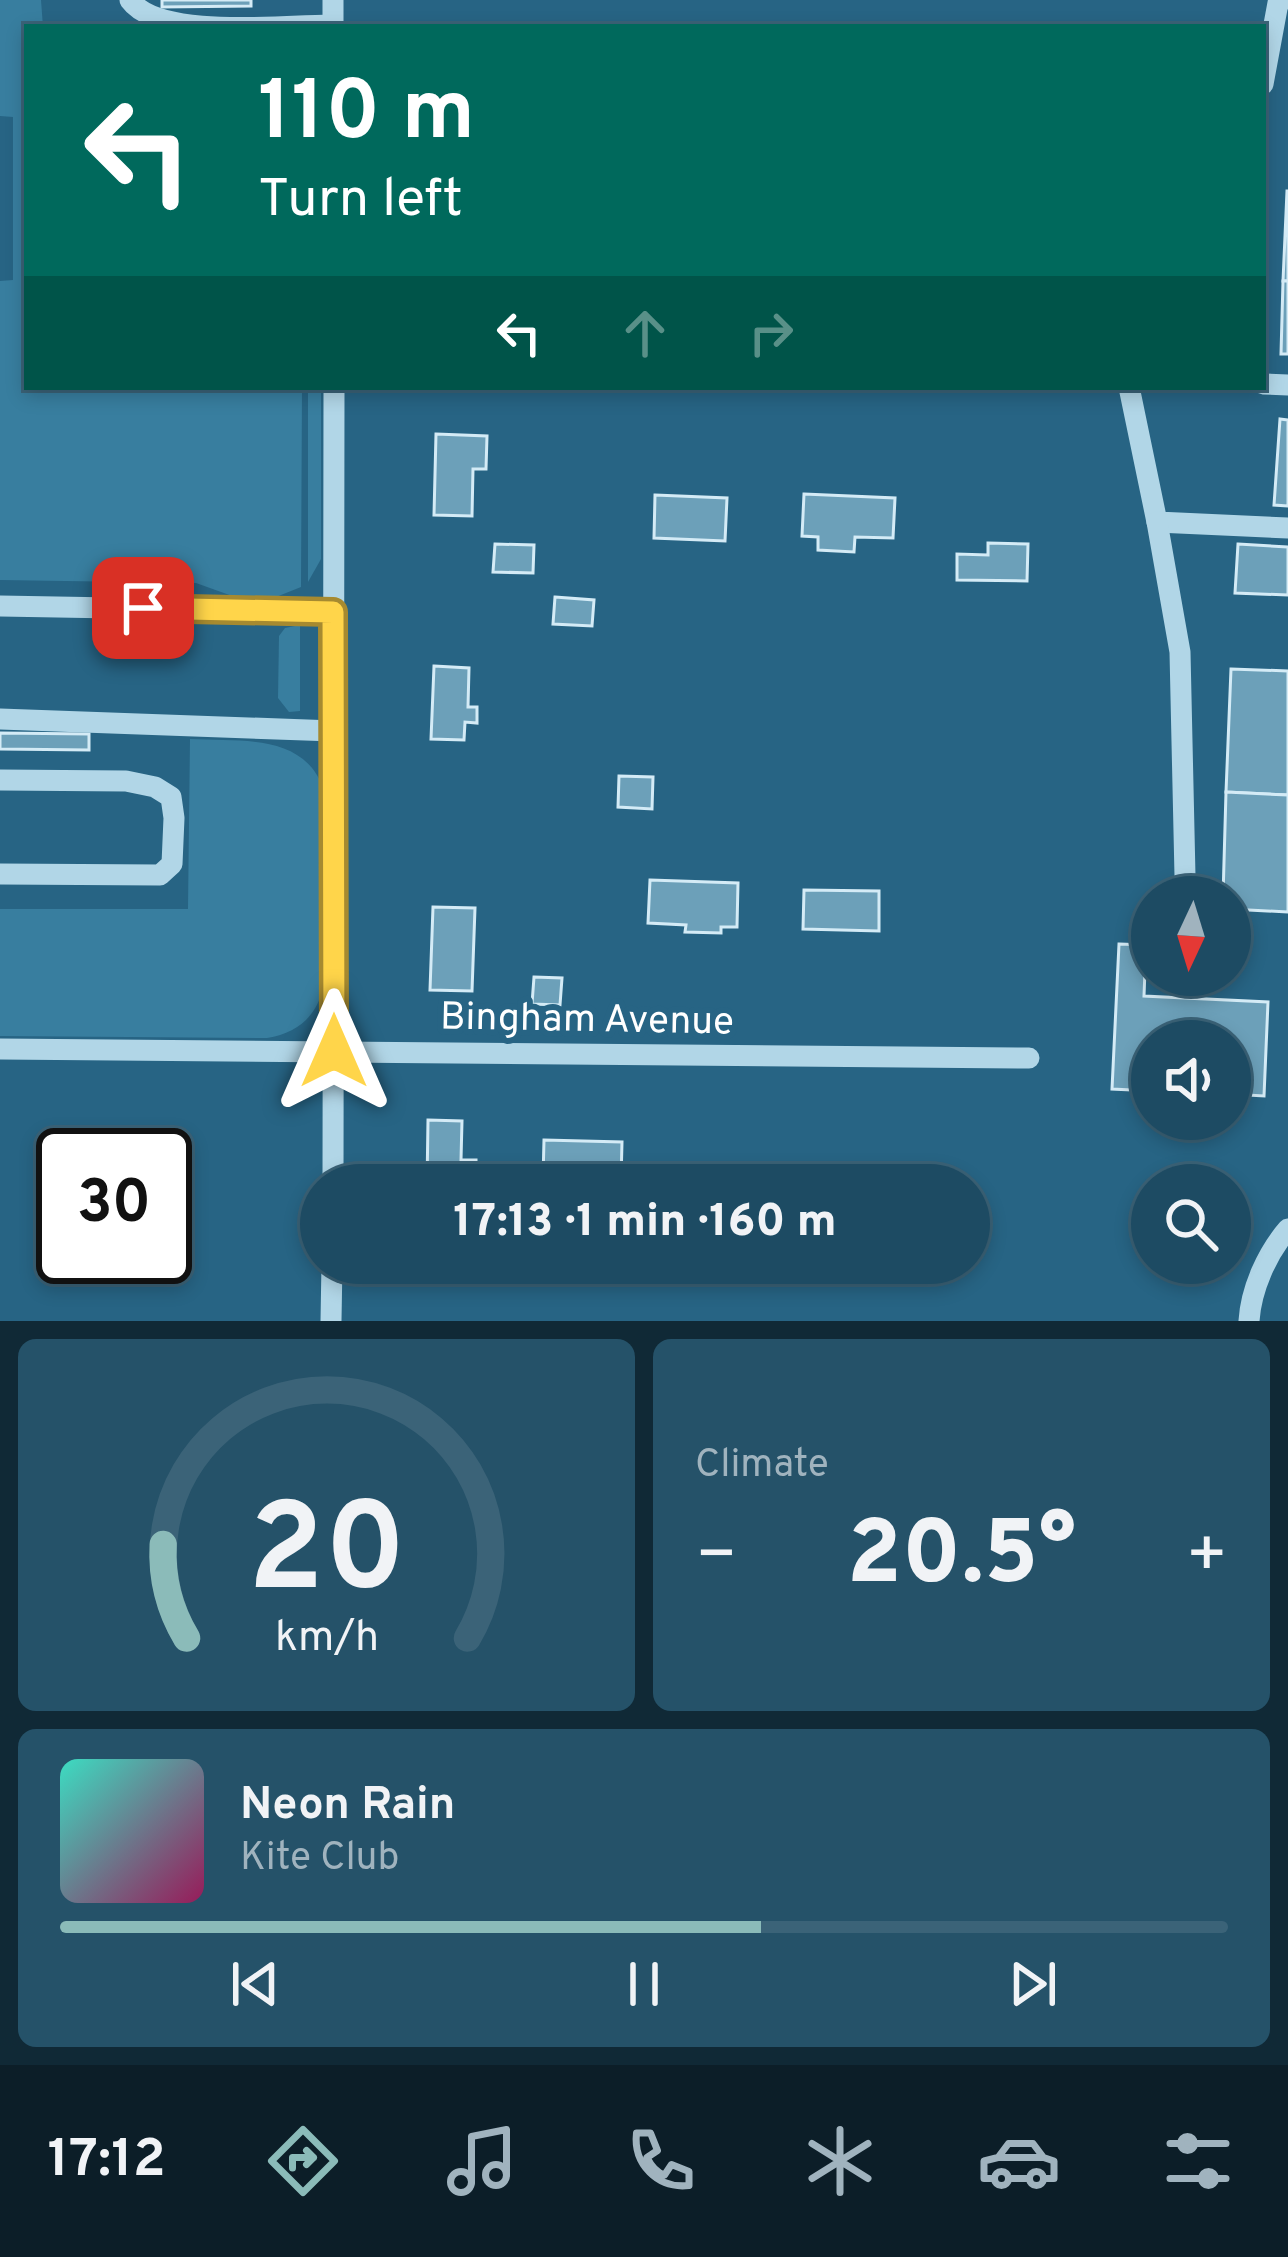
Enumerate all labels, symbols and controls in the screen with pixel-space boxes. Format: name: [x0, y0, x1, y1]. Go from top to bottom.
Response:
text: 110 m: [258, 63, 475, 169]
icon: left: [60, 72, 216, 228]
text: Turn left: [258, 167, 463, 236]
icon: left: [486, 300, 552, 366]
icon: ahead: [612, 300, 678, 366]
icon: right: [738, 300, 804, 366]
pin: [92, 557, 194, 659]
icon: arrive: [110, 575, 176, 641]
north arrow: [1131, 876, 1251, 996]
map controls: [1131, 876, 1251, 1284]
position arrow: [271, 988, 397, 1114]
street label: Bingham Avenue: [439, 994, 734, 1049]
button: sound: [1131, 1020, 1251, 1140]
speed limit sign: 30: [36, 1128, 192, 1284]
button: search: [1131, 1164, 1251, 1284]
text: 17:13 · 1 min · 160 m: [453, 1195, 837, 1252]
text: Climate: [695, 1442, 829, 1491]
text: 20: [247, 1477, 406, 1635]
text: 20.5°: [847, 1502, 1076, 1615]
text: −: [695, 1517, 738, 1600]
text: +: [1185, 1517, 1228, 1600]
text: km/h: [274, 1612, 379, 1666]
text: Neon Rain: [240, 1778, 456, 1835]
text: Kite Club: [240, 1835, 399, 1884]
icon: previous: [222, 1951, 288, 2017]
icon: pause: [611, 1951, 677, 2017]
icon: next: [1000, 1951, 1066, 2017]
icon: directions: [261, 2119, 345, 2203]
icon: music: [440, 2119, 524, 2203]
icon: phone: [619, 2119, 703, 2203]
icon: climate: [798, 2119, 882, 2203]
icon: car: [977, 2119, 1061, 2203]
icon: filters: [1156, 2119, 1240, 2203]
text: 17:12: [48, 2127, 166, 2196]

